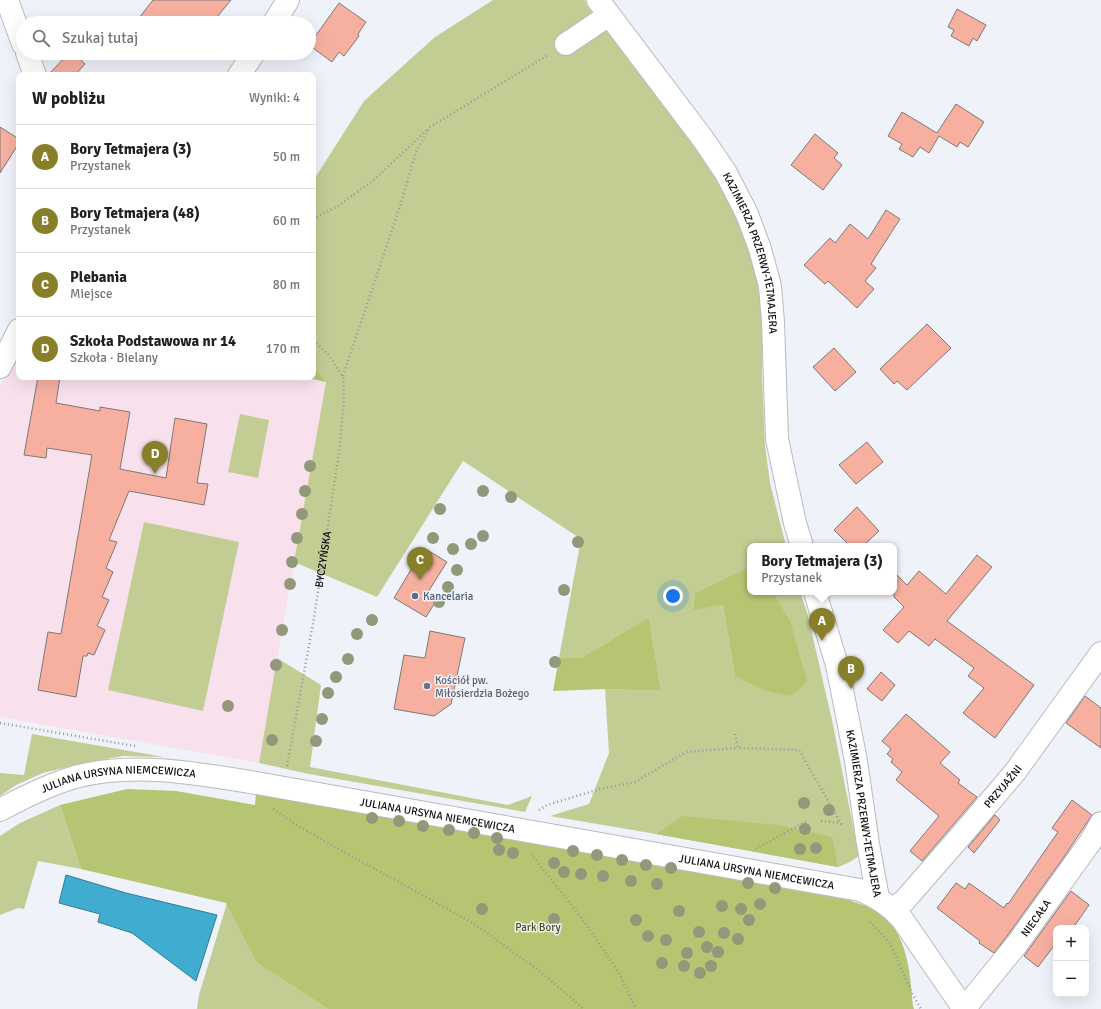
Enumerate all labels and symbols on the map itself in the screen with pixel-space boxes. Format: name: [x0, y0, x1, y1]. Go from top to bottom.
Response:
street label: KAZIMIERZA PRZERWY-TETMAJERA: [720, 170, 779, 334]
pin: D: [142, 441, 168, 474]
street label: BYCZYŃSKA: [313, 530, 334, 588]
pin: C: [407, 547, 433, 580]
your location: [663, 586, 683, 606]
place label: Kancelaria: [423, 590, 474, 603]
marker: Kancelaria: [410, 591, 420, 601]
pin: A: [809, 608, 835, 641]
pin: B: [838, 656, 864, 689]
place label: Kościół pw. Miłosierdzia Bożego: [435, 674, 530, 700]
marker: Kościół pw. Miłosierdzia Bożego: [422, 681, 432, 691]
street label: KAZIMIERZA PRZERWY-TETMAJERA: [843, 728, 884, 899]
street label: JULIANA URSYNA NIEMCEWICZA: [39, 763, 197, 796]
street label: PRZYJAŹNI: [981, 763, 1025, 811]
street label: JULIANA URSYNA NIEMCEWICZA: [359, 795, 517, 836]
street label: JULIANA URSYNA NIEMCEWICZA: [678, 852, 836, 892]
street label: NIECAŁA: [1018, 897, 1054, 939]
park label: Park Bory: [515, 921, 562, 934]

